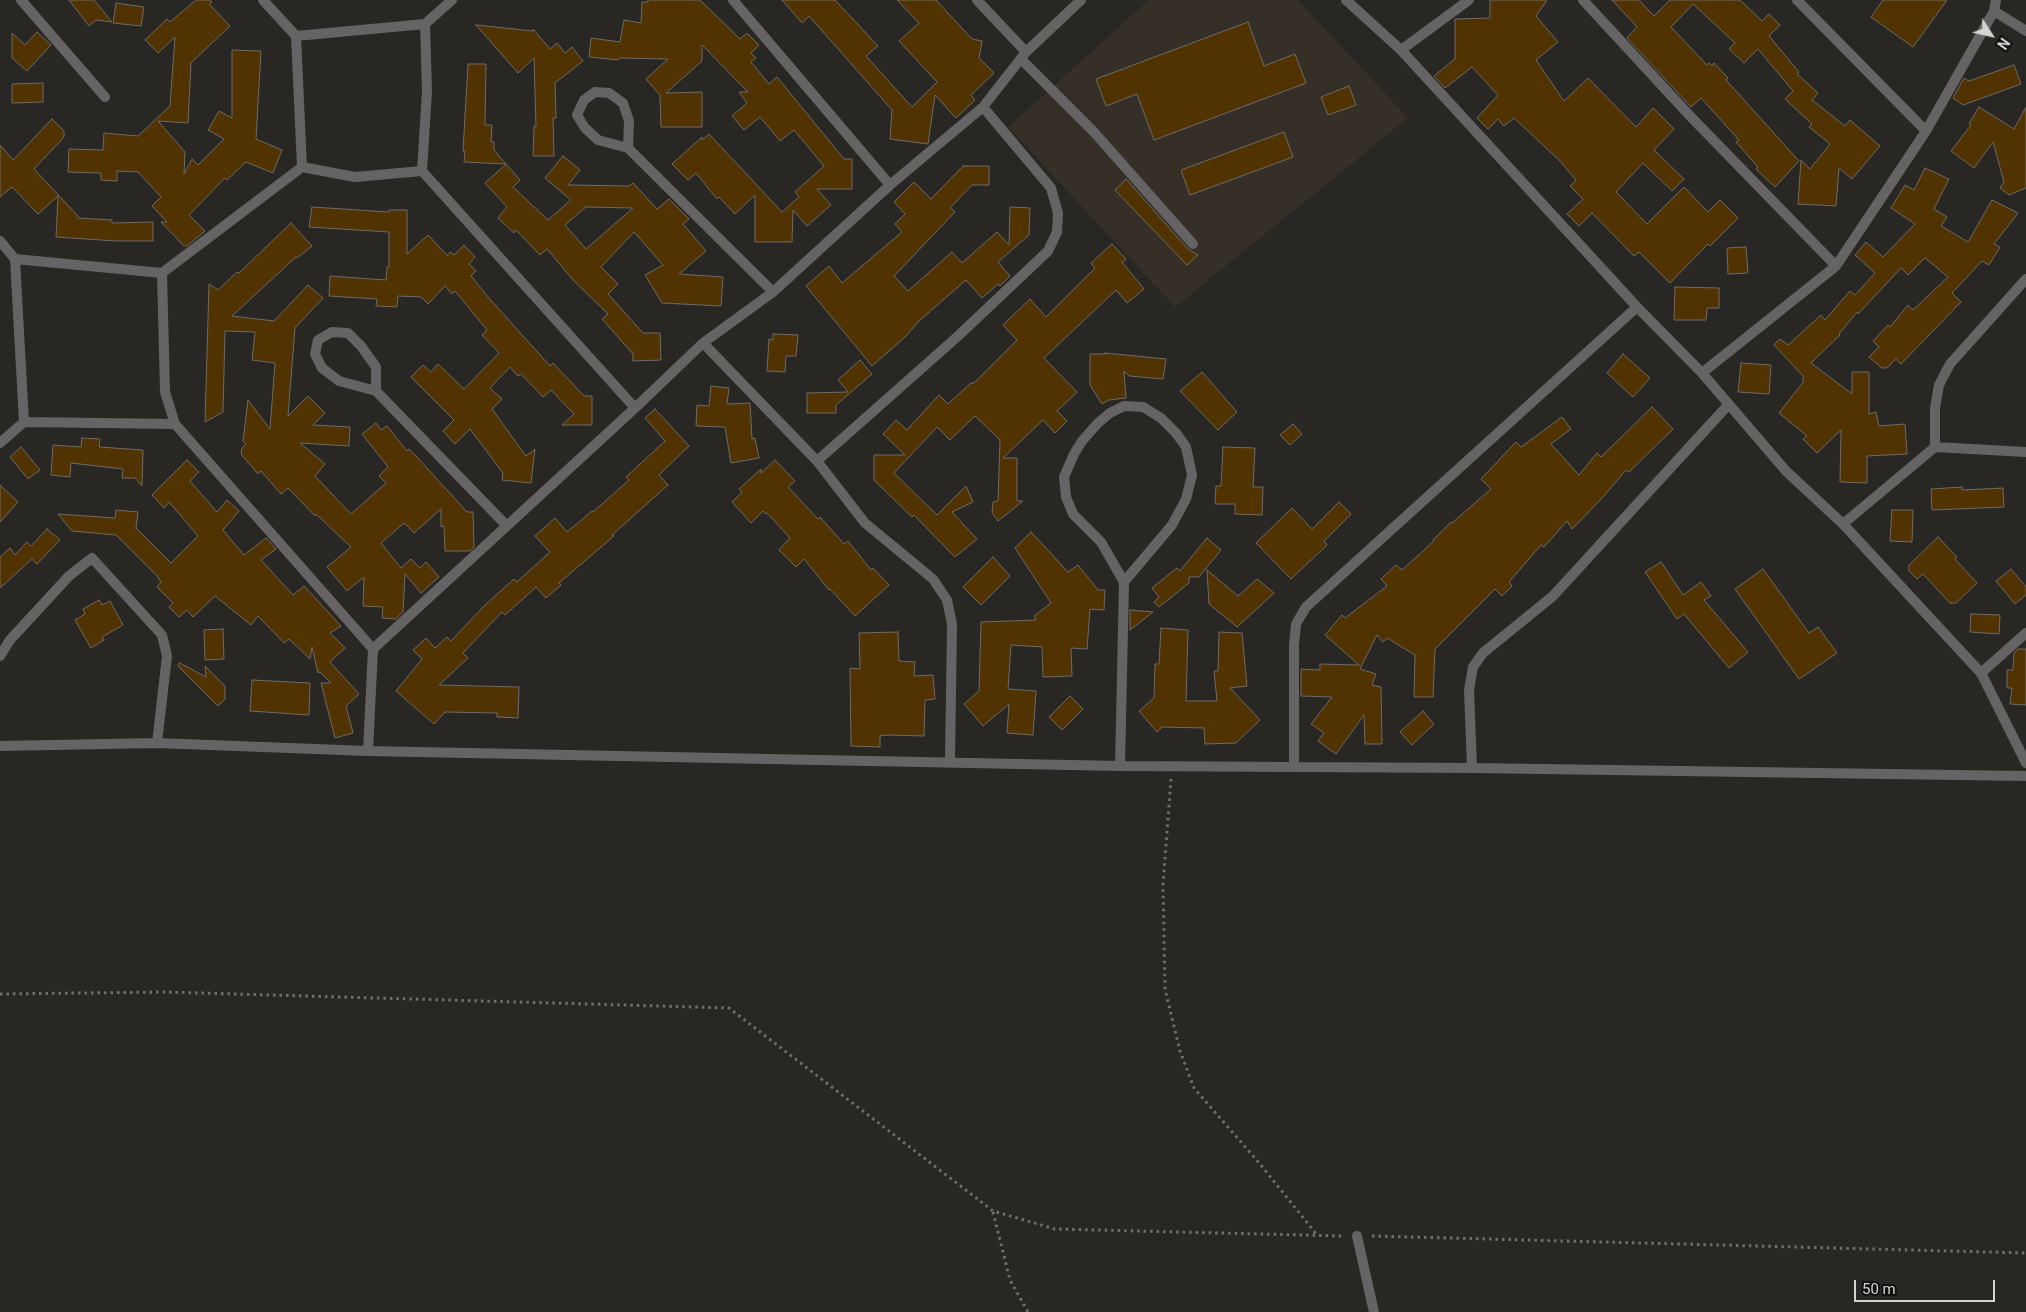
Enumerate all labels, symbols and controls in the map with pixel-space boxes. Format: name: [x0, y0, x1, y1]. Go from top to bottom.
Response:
north arrow: [1966, 10, 2016, 60]
text: N: [1994, 35, 2013, 52]
scale bar: [1856, 1270, 1997, 1302]
text: 50 m: [1862, 1280, 1896, 1298]

